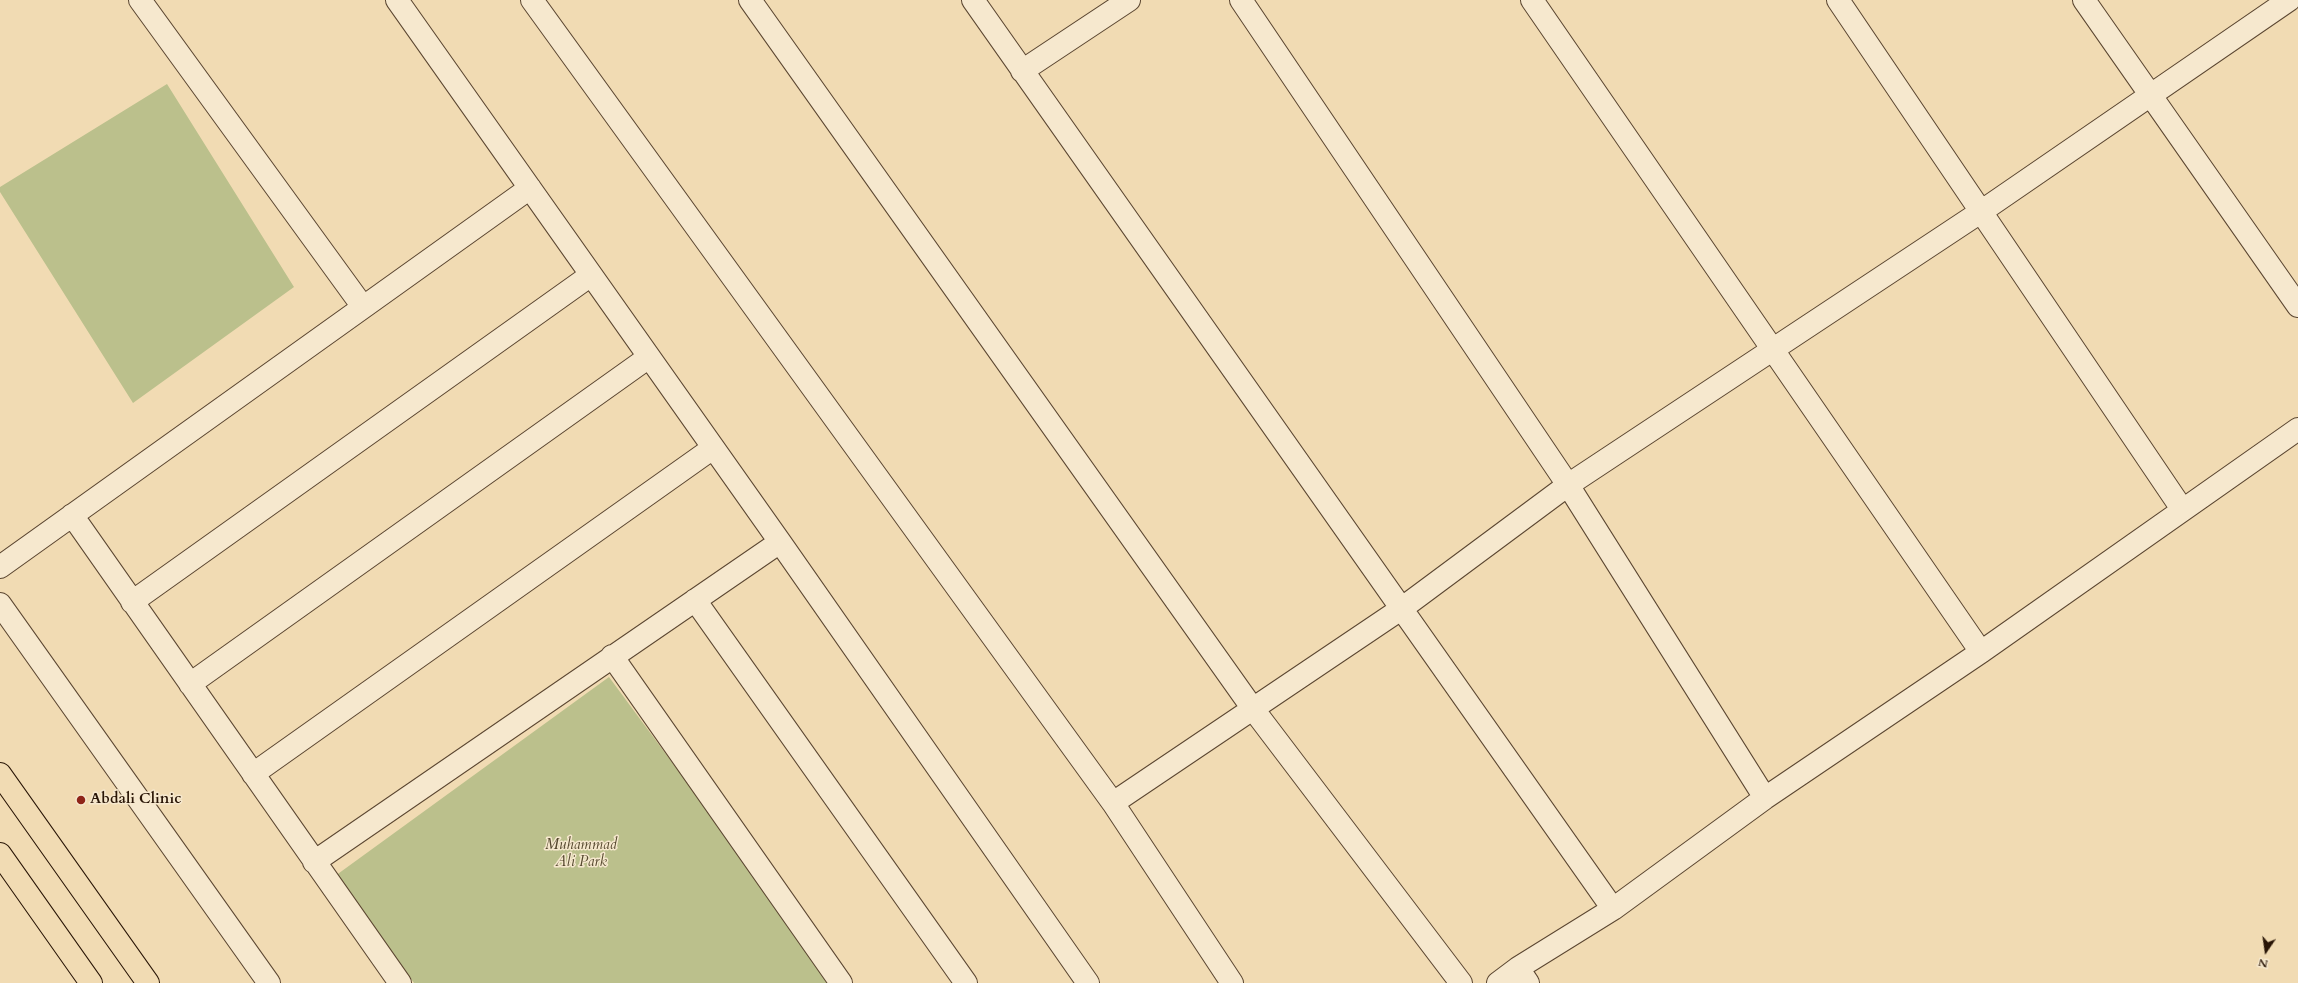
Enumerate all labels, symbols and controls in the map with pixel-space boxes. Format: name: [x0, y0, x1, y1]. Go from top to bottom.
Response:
place label: Abdali Clinic: [90, 791, 181, 809]
marker: Abdali Clinic: [75, 794, 87, 806]
park label: Muhammad Ali Park: [545, 837, 617, 872]
north arrow: [2246, 931, 2286, 971]
text: N: [2257, 955, 2270, 972]

